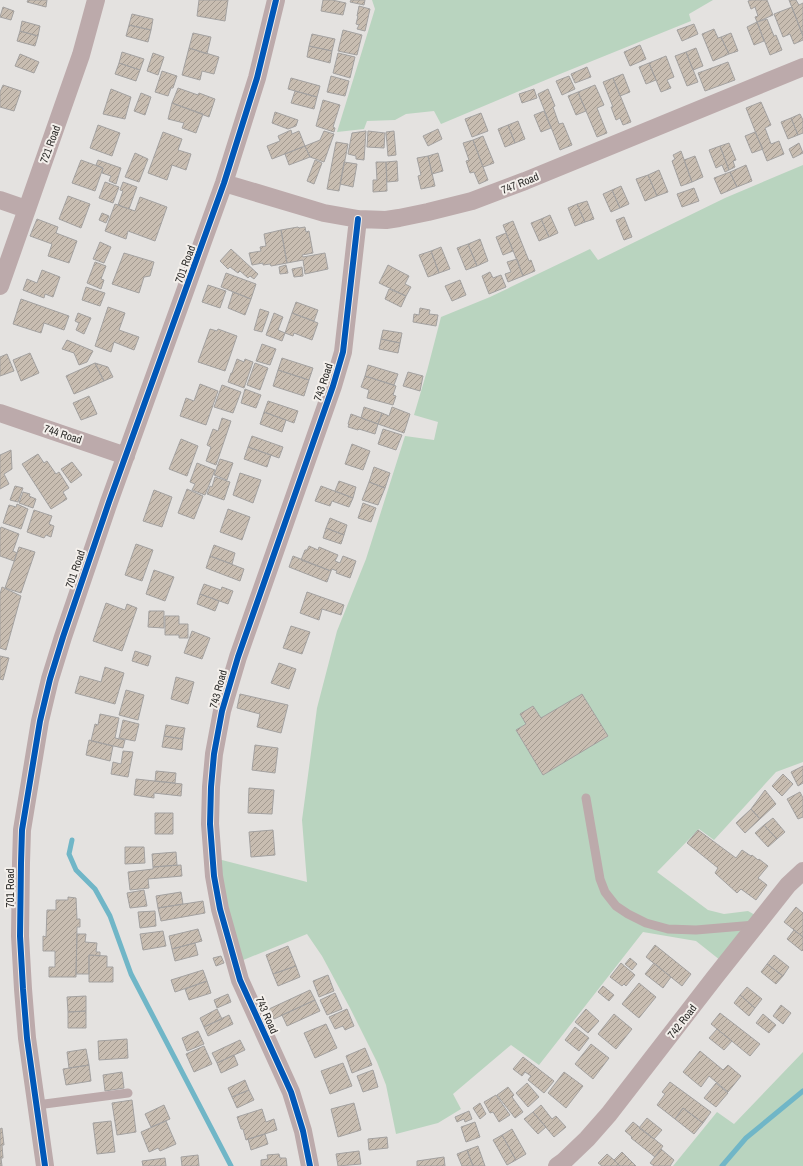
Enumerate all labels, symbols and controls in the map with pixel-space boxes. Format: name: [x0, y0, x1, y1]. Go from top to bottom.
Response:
street label: 721 Road: [37, 123, 63, 165]
street label: 747 Road: [499, 169, 541, 197]
street label: 701 Road: [172, 243, 198, 285]
street label: 743 Road: [310, 361, 336, 403]
street label: 744 Road: [42, 421, 84, 447]
street label: 701 Road: [62, 548, 88, 590]
street label: 743 Road: [206, 668, 230, 710]
street label: 701 Road: [3, 868, 17, 908]
street label: 743 Road: [253, 994, 281, 1036]
street label: 742 Road: [664, 1001, 700, 1041]

